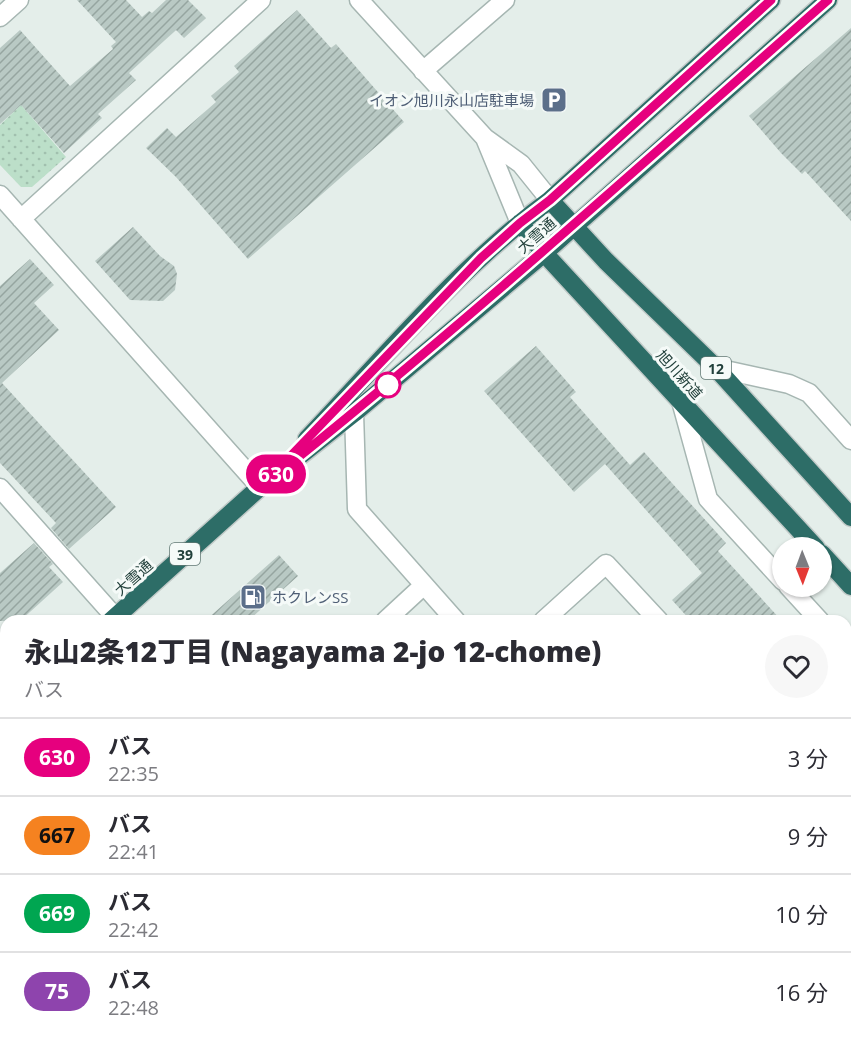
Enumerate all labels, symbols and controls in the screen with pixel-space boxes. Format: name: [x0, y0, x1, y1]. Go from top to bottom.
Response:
parking icon: イオン旭川永山店駐車場: [539, 85, 569, 115]
place label: イオン旭川永山店駐車場: [369, 90, 534, 110]
street label: 大雪通: [512, 213, 560, 257]
street label: 旭川新道: [652, 345, 708, 403]
road number: 12: [701, 357, 731, 379]
unlabelled marker: [375, 372, 401, 398]
line badge: 630: [242, 454, 310, 494]
text: 630: [258, 460, 294, 488]
north arrow: [772, 537, 832, 597]
map controls: [772, 537, 832, 597]
road number: 39: [170, 543, 200, 565]
street label: 大雪通: [110, 555, 156, 599]
fuel station icon: ホクレンSS: [238, 582, 268, 612]
place label: ホクレンSS: [272, 587, 348, 607]
text: 永山2条12丁目 (Nagayama 2-jo 12-chome): [24, 632, 601, 670]
button: heart: [765, 635, 828, 698]
text: バス: [24, 676, 64, 703]
text: バス: [108, 730, 152, 760]
text: 630: [39, 743, 75, 771]
text: 3 分: [788, 743, 828, 773]
text: 22:35: [108, 760, 159, 787]
text: バス: [108, 808, 152, 838]
text: 667: [39, 821, 75, 849]
text: 9 分: [788, 821, 828, 851]
text: 22:41: [108, 838, 159, 865]
text: バス: [108, 886, 152, 916]
text: 669: [39, 899, 75, 927]
text: 10 分: [775, 899, 828, 929]
text: 22:42: [108, 916, 159, 943]
text: バス: [108, 964, 152, 994]
text: 75: [45, 977, 69, 1005]
text: 16 分: [775, 977, 828, 1007]
text: 22:48: [108, 994, 159, 1021]

